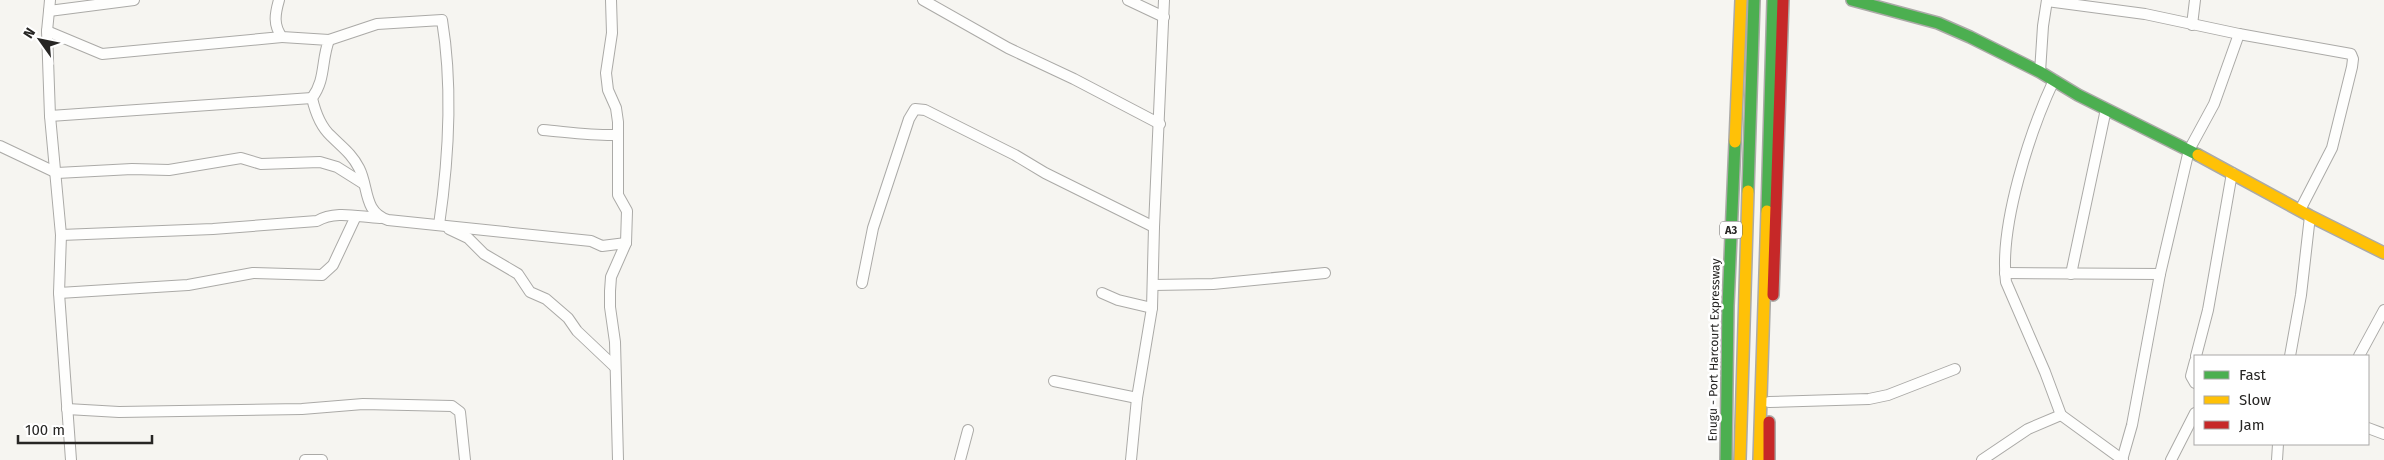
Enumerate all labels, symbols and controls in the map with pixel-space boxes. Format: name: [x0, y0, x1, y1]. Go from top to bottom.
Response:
north arrow: [15, 15, 65, 65]
text: N: [20, 25, 39, 42]
road number: A3: [1720, 222, 1742, 238]
street label: Enugu - Port Harcourt Expressway: [1705, 258, 1723, 442]
legend: [2194, 355, 2369, 445]
text: Fast: [2239, 366, 2266, 384]
text: Slow: [2239, 391, 2271, 409]
scale bar: [18, 412, 151, 444]
text: Jam: [2239, 416, 2265, 434]
text: 100 m: [25, 421, 65, 439]

